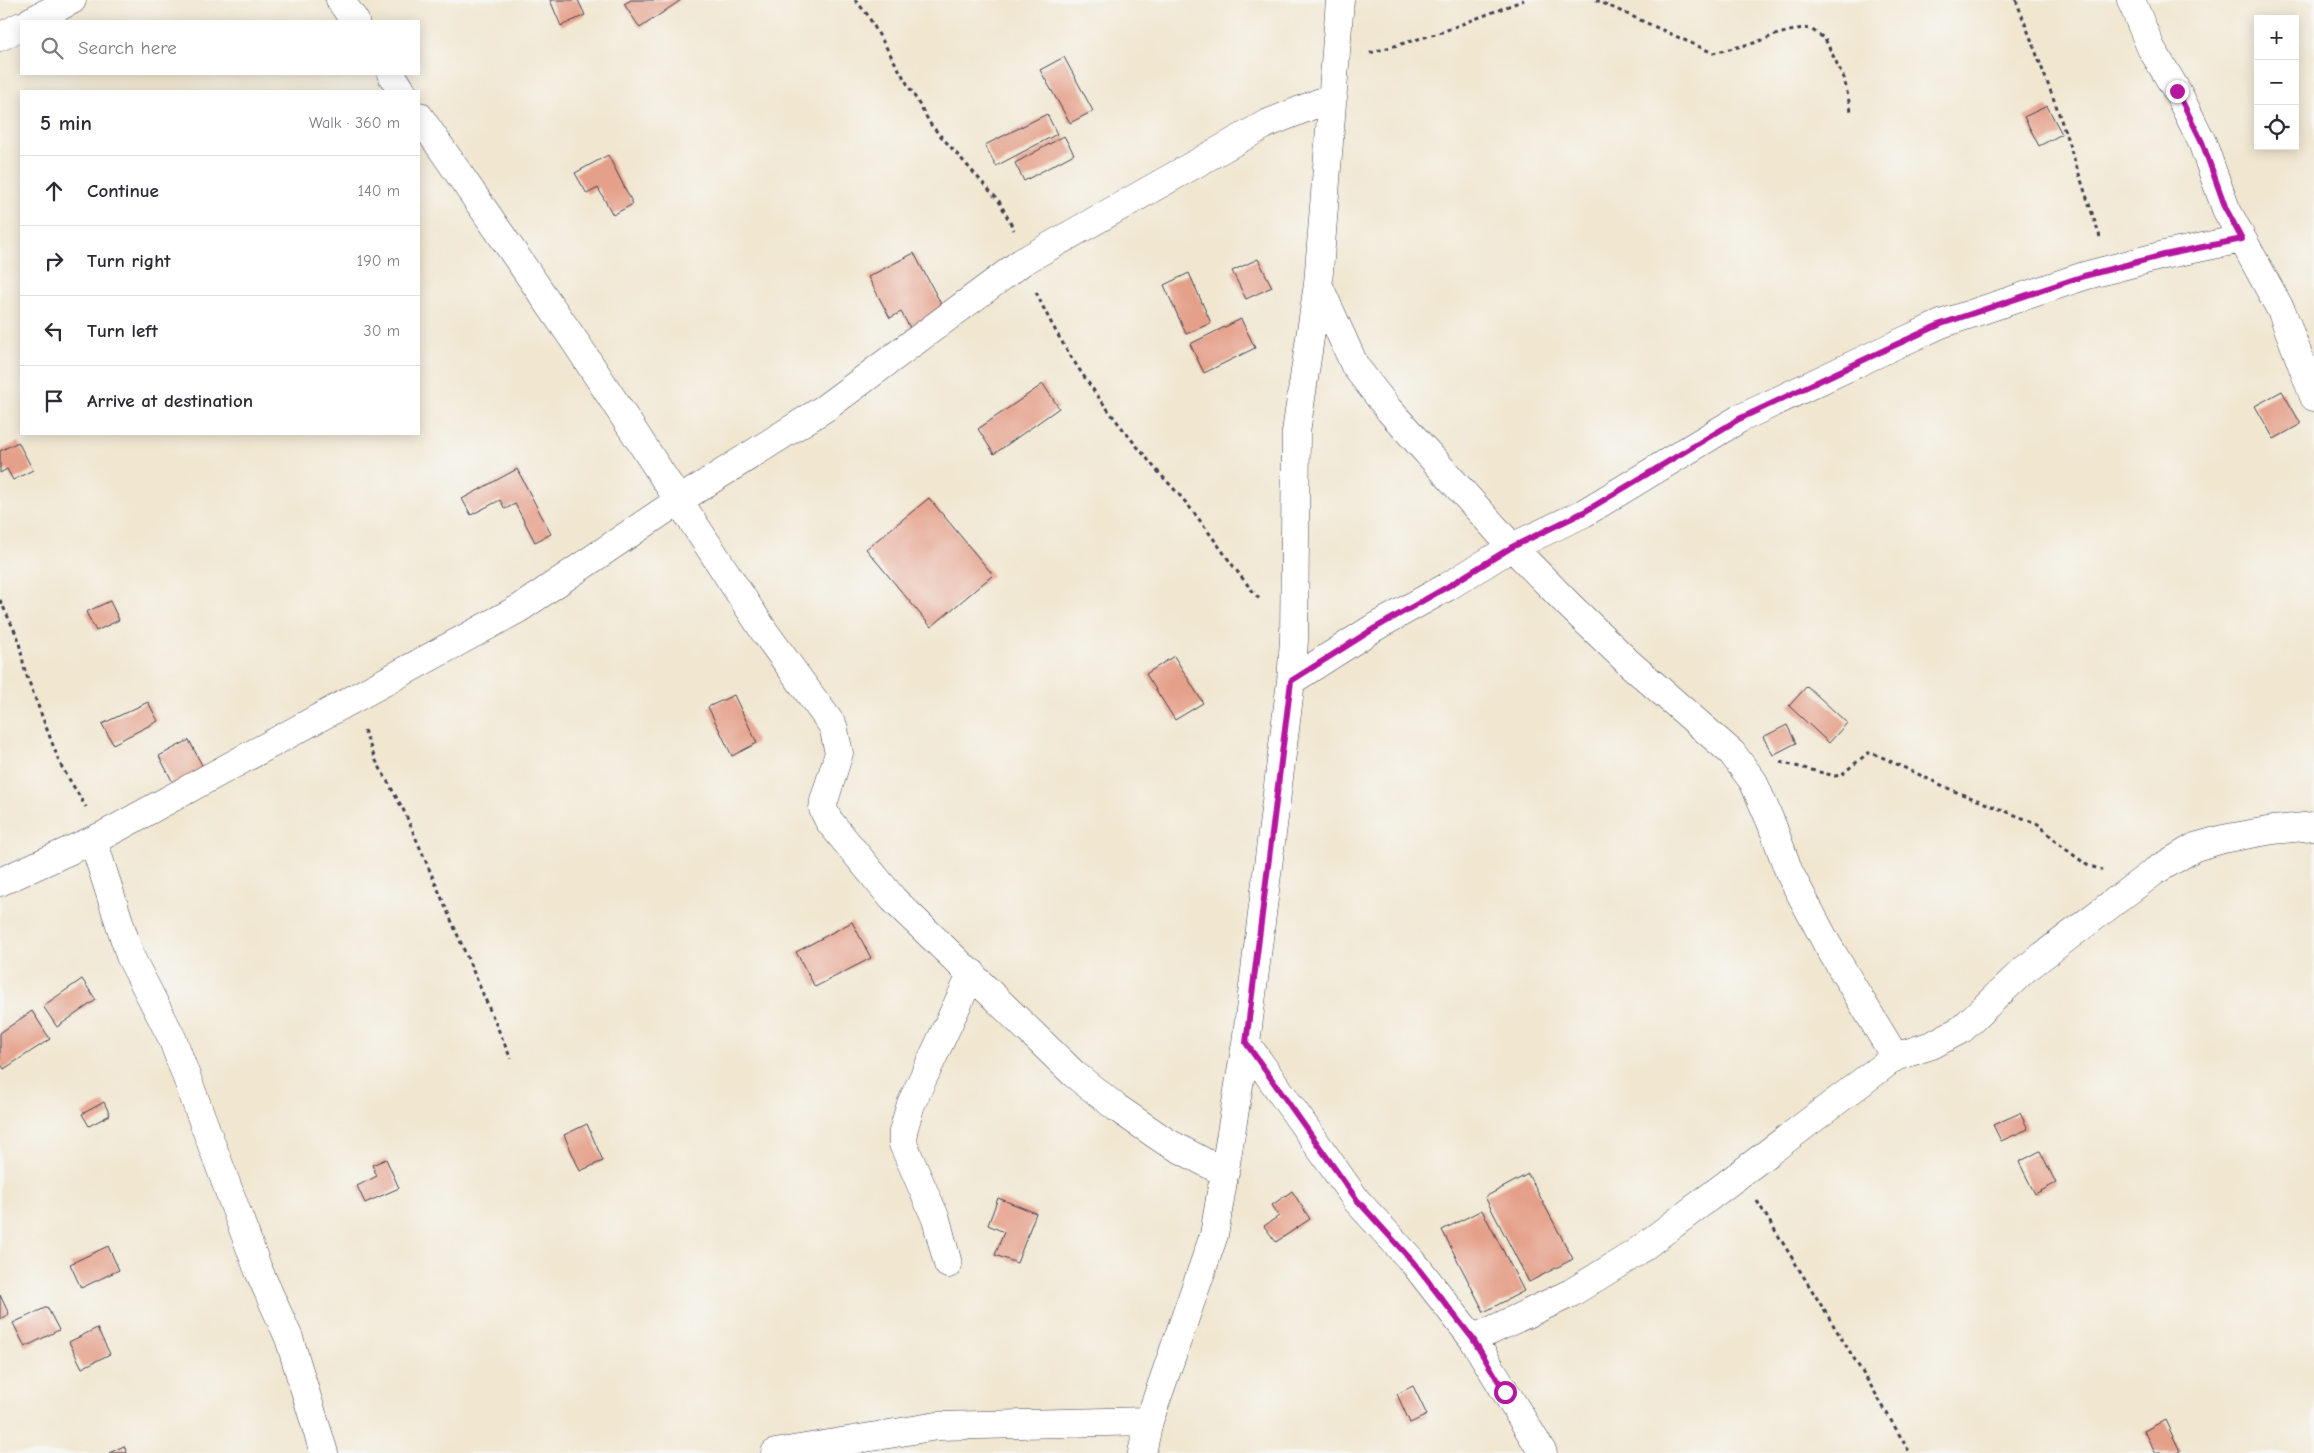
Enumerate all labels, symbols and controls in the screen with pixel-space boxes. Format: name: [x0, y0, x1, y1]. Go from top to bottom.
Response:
map controls: [2254, 15, 2299, 150]
button: +: [2254, 15, 2299, 60]
search box: [20, 20, 420, 75]
icon: search: [38, 34, 66, 62]
text: Search here: [78, 37, 177, 59]
button: −: [2254, 60, 2299, 105]
route end: [2166, 80, 2189, 103]
button: locate: [2254, 105, 2299, 150]
text: 5 min: [40, 111, 92, 135]
text: Walk · 360 m: [309, 114, 400, 132]
icon: ahead: [40, 177, 68, 205]
text: Continue: [87, 180, 159, 202]
text: 140 m: [358, 182, 400, 200]
icon: right: [40, 247, 68, 275]
text: Turn right: [87, 250, 171, 272]
text: 190 m: [357, 252, 400, 270]
icon: left: [40, 317, 68, 345]
text: Turn left: [87, 320, 158, 342]
text: 30 m: [364, 322, 400, 340]
icon: arrive: [40, 387, 68, 415]
text: Arrive at destination: [87, 390, 253, 412]
route start: [1494, 1381, 1517, 1404]

